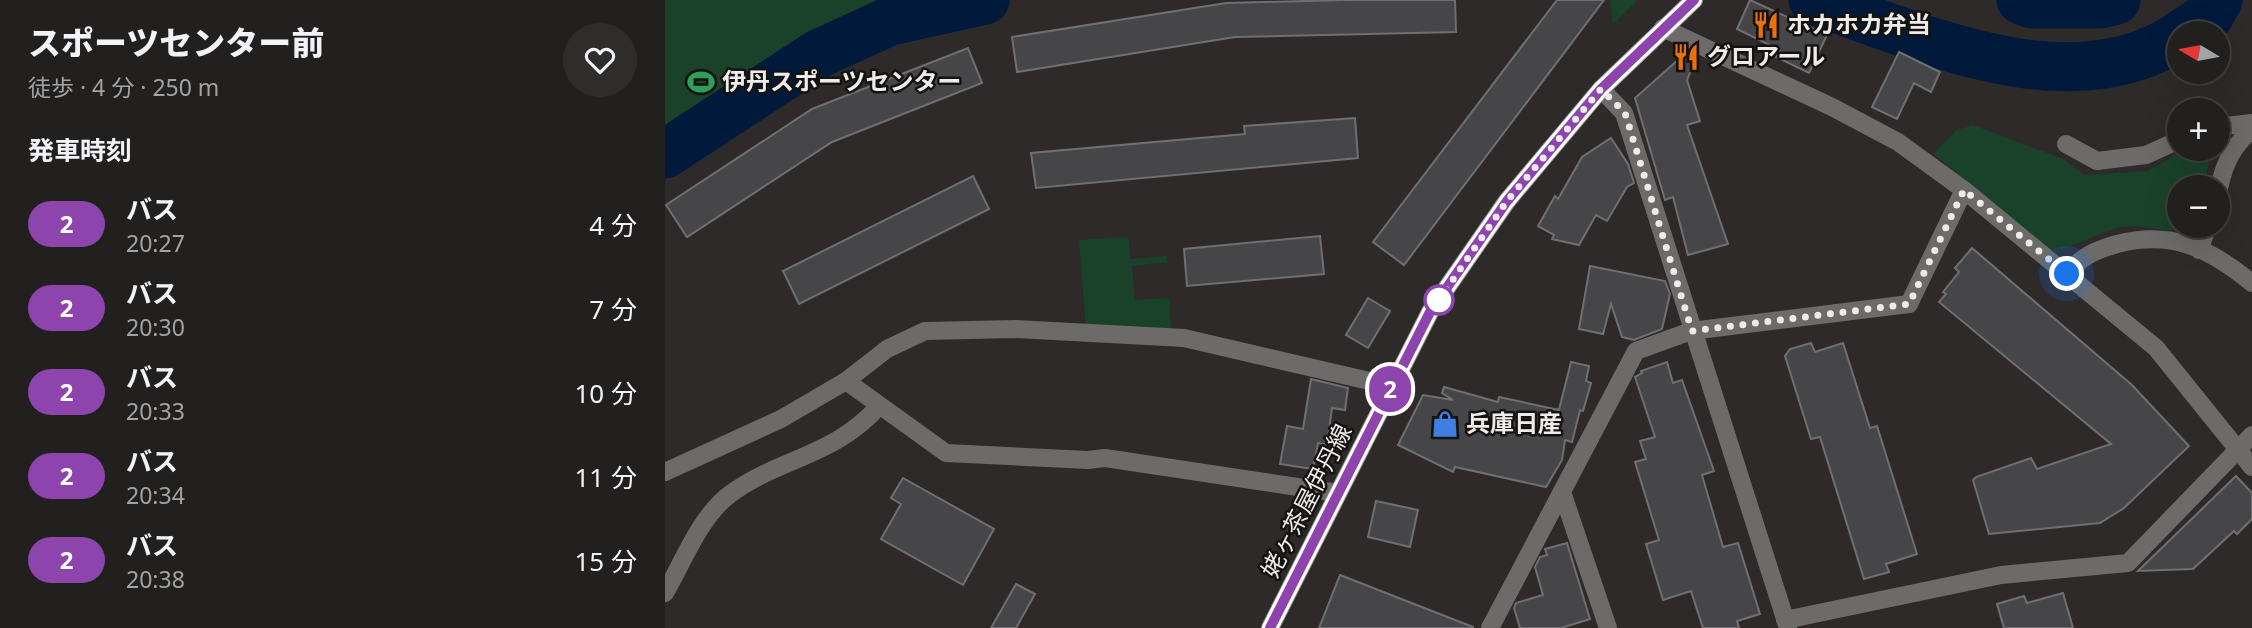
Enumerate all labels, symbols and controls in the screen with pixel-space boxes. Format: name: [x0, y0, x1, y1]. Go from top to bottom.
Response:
place label: ホカホカ弁当: [1787, 7, 1931, 40]
restaurant icon: ホカホカ弁当: [1751, 10, 1781, 40]
text: スポーツセンター前: [28, 20, 324, 65]
north arrow: [2167, 21, 2229, 84]
map controls: [2167, 21, 2230, 238]
button: heart: [563, 23, 637, 97]
place label: グロアール: [1707, 39, 1826, 72]
restaurant icon: グロアール: [1671, 42, 1701, 72]
place label: 伊丹スポーツセンター: [722, 64, 962, 97]
sports icon: 伊丹スポーツセンター: [686, 67, 716, 97]
text: 徒歩 · 4 分 · 250 m: [28, 71, 219, 103]
button: +: [2167, 98, 2230, 161]
text: 発車時刻: [28, 132, 132, 168]
button: −: [2167, 175, 2230, 238]
text: バス: [126, 191, 178, 227]
text: 2: [60, 207, 73, 240]
text: 4 分: [589, 207, 637, 243]
text: 20:27: [126, 227, 185, 259]
your location: [2049, 256, 2084, 291]
text: バス: [126, 275, 178, 311]
unlabelled marker: [1424, 285, 1454, 315]
text: 2: [60, 291, 73, 324]
text: 7 分: [589, 291, 637, 327]
text: 20:30: [126, 311, 185, 343]
text: バス: [126, 359, 178, 395]
line badge: 2: [1367, 366, 1413, 412]
text: 2: [1383, 372, 1397, 405]
text: 2: [60, 375, 73, 408]
text: 10 分: [574, 375, 637, 411]
text: 20:33: [126, 395, 185, 427]
place label: 兵庫日産: [1466, 406, 1562, 439]
shop icon: 兵庫日産: [1430, 409, 1460, 439]
street label: 姥ヶ茶屋伊丹線: [1253, 418, 1359, 583]
text: バス: [126, 443, 178, 479]
text: 2: [60, 459, 73, 492]
text: 11 分: [574, 459, 637, 495]
text: 20:34: [126, 479, 185, 511]
text: バス: [126, 527, 178, 563]
text: 2: [60, 543, 73, 576]
text: 15 分: [574, 543, 637, 579]
text: 20:38: [126, 563, 185, 595]

